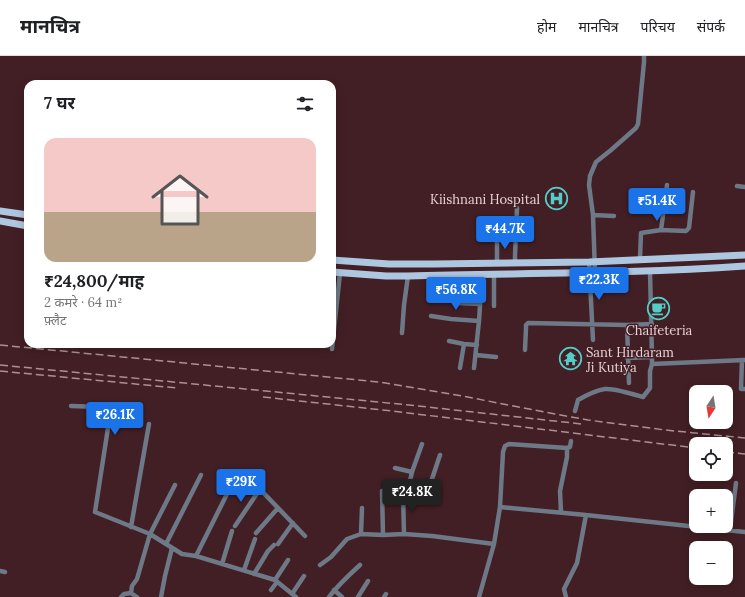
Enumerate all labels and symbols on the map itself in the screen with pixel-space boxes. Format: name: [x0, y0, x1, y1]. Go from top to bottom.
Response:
hospital icon: Kiishnani Hospital: [543, 186, 569, 212]
pin: ₹51.4K: [624, 188, 690, 222]
place label: Kiishnani Hospital: [430, 191, 540, 208]
pin: ₹44.7K: [472, 216, 538, 250]
pin: ₹22.3K: [566, 267, 632, 301]
pin: ₹56.8K: [423, 277, 489, 311]
cafe icon: Chaifeteria: [646, 295, 672, 321]
place label: Chaifeteria: [626, 322, 693, 339]
place label: Sant Hirdaram Ji Kutiya: [585, 344, 674, 376]
temple icon: Sant Hirdaram Ji Kutiya: [558, 346, 584, 372]
north arrow: [689, 385, 733, 429]
pin: ₹26.1K: [82, 402, 148, 436]
pin: ₹29K: [217, 469, 265, 503]
pin: ₹24.8K: [379, 479, 445, 513]

